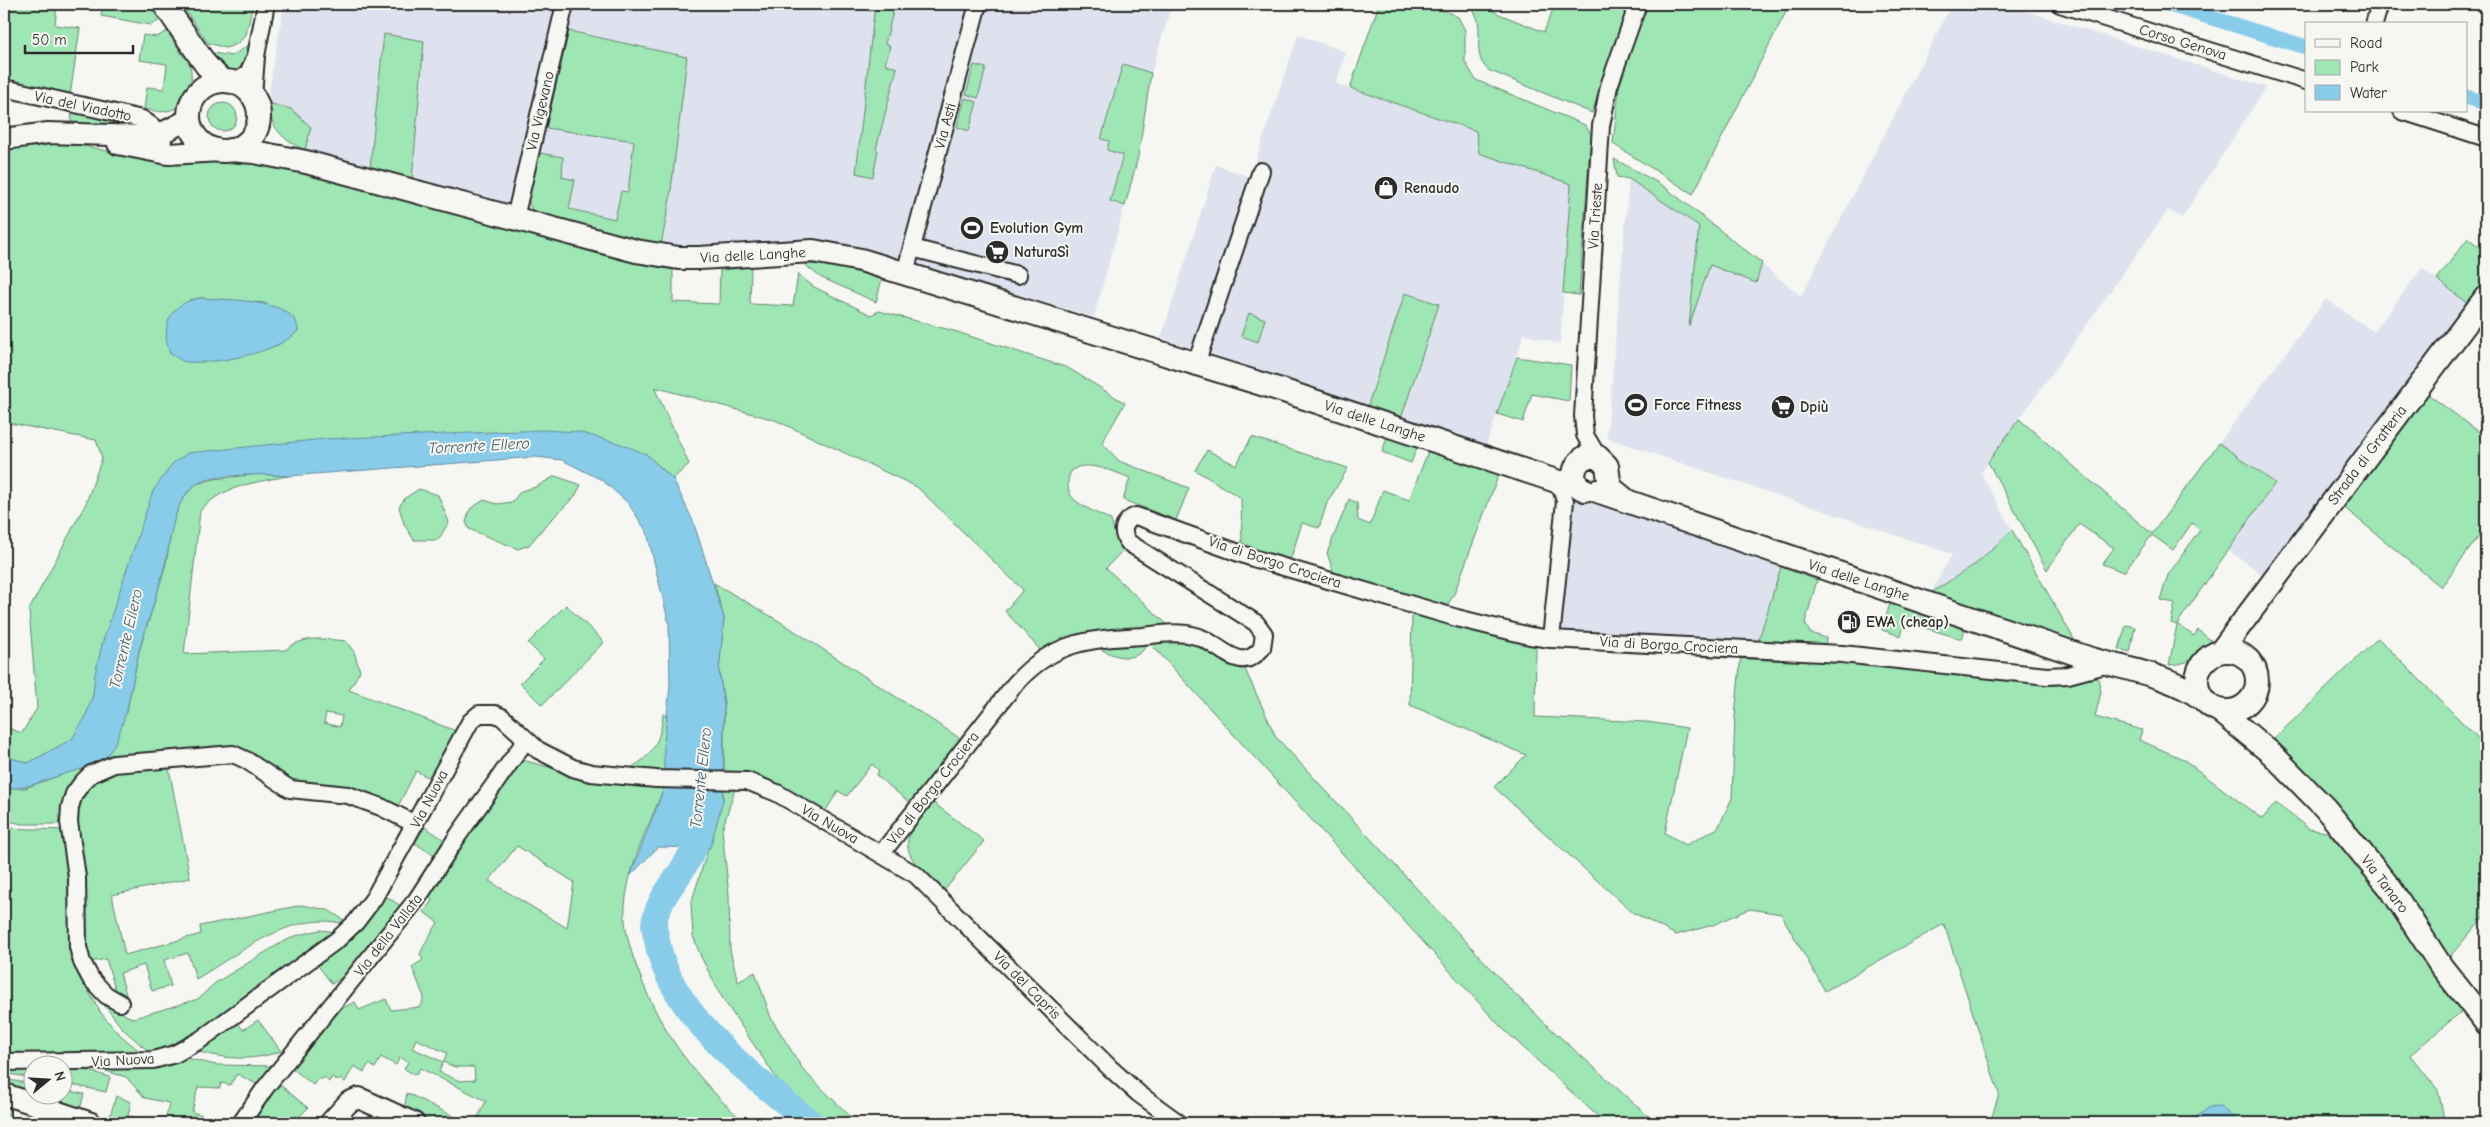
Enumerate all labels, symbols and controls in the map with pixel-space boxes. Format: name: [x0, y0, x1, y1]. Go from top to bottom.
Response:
street label: Corso Genova: [2137, 20, 2229, 64]
scale bar: [25, 22, 132, 54]
legend: [2305, 22, 2468, 112]
text: 50 m: [32, 31, 67, 49]
text: Road: [2350, 34, 2382, 52]
text: Park: [2350, 58, 2379, 76]
street label: Via Vigevano: [522, 69, 558, 153]
text: Water: [2350, 84, 2387, 102]
street label: Via del Viadotto: [33, 87, 133, 125]
street label: Via Asti: [930, 101, 960, 151]
shop icon: Renaudo: [1373, 175, 1399, 201]
place label: Renaudo: [1404, 179, 1459, 197]
street label: Via Trieste: [1584, 182, 1606, 250]
sports icon: Evolution Gym: [959, 215, 985, 241]
place label: Evolution Gym: [990, 219, 1083, 237]
supermarket icon: NaturaSì: [984, 239, 1010, 265]
street label: Via delle Langhe: [700, 243, 807, 267]
place label: NaturaSì: [1014, 243, 1069, 261]
sports icon: Force Fitness: [1623, 392, 1649, 418]
supermarket icon: Dpiù: [1770, 394, 1796, 420]
street label: Via delle Langhe: [1322, 396, 1428, 446]
place label: Force Fitness: [1654, 396, 1741, 414]
place label: Dpiù: [1800, 398, 1829, 416]
street label: Strada di Gratteria: [2324, 402, 2410, 508]
water label: Torrente Ellero: [428, 434, 530, 458]
street label: Via di Borgo Crociera: [1206, 532, 1344, 592]
street label: Via delle Langhe: [1806, 555, 1912, 605]
water label: Torrente Ellero: [106, 587, 146, 691]
fuel station icon: EWA (cheap): [1836, 609, 1862, 635]
place label: EWA (cheap): [1866, 613, 1949, 631]
street label: Via di Borgo Crociera: [1599, 632, 1739, 658]
water label: Torrente Ellero: [687, 726, 715, 830]
street label: Via di Borgo Crociera: [883, 728, 983, 848]
street label: Via Nuova: [406, 767, 452, 831]
street label: Via Nuova: [798, 800, 862, 848]
street label: Via Tanaro: [2357, 851, 2413, 917]
street label: Via della Vallata: [350, 890, 426, 980]
street label: Via del Capris: [989, 947, 1065, 1023]
street label: Via Nuova: [91, 1049, 155, 1071]
north arrow: [22, 1054, 72, 1104]
text: N: [50, 1069, 69, 1083]

